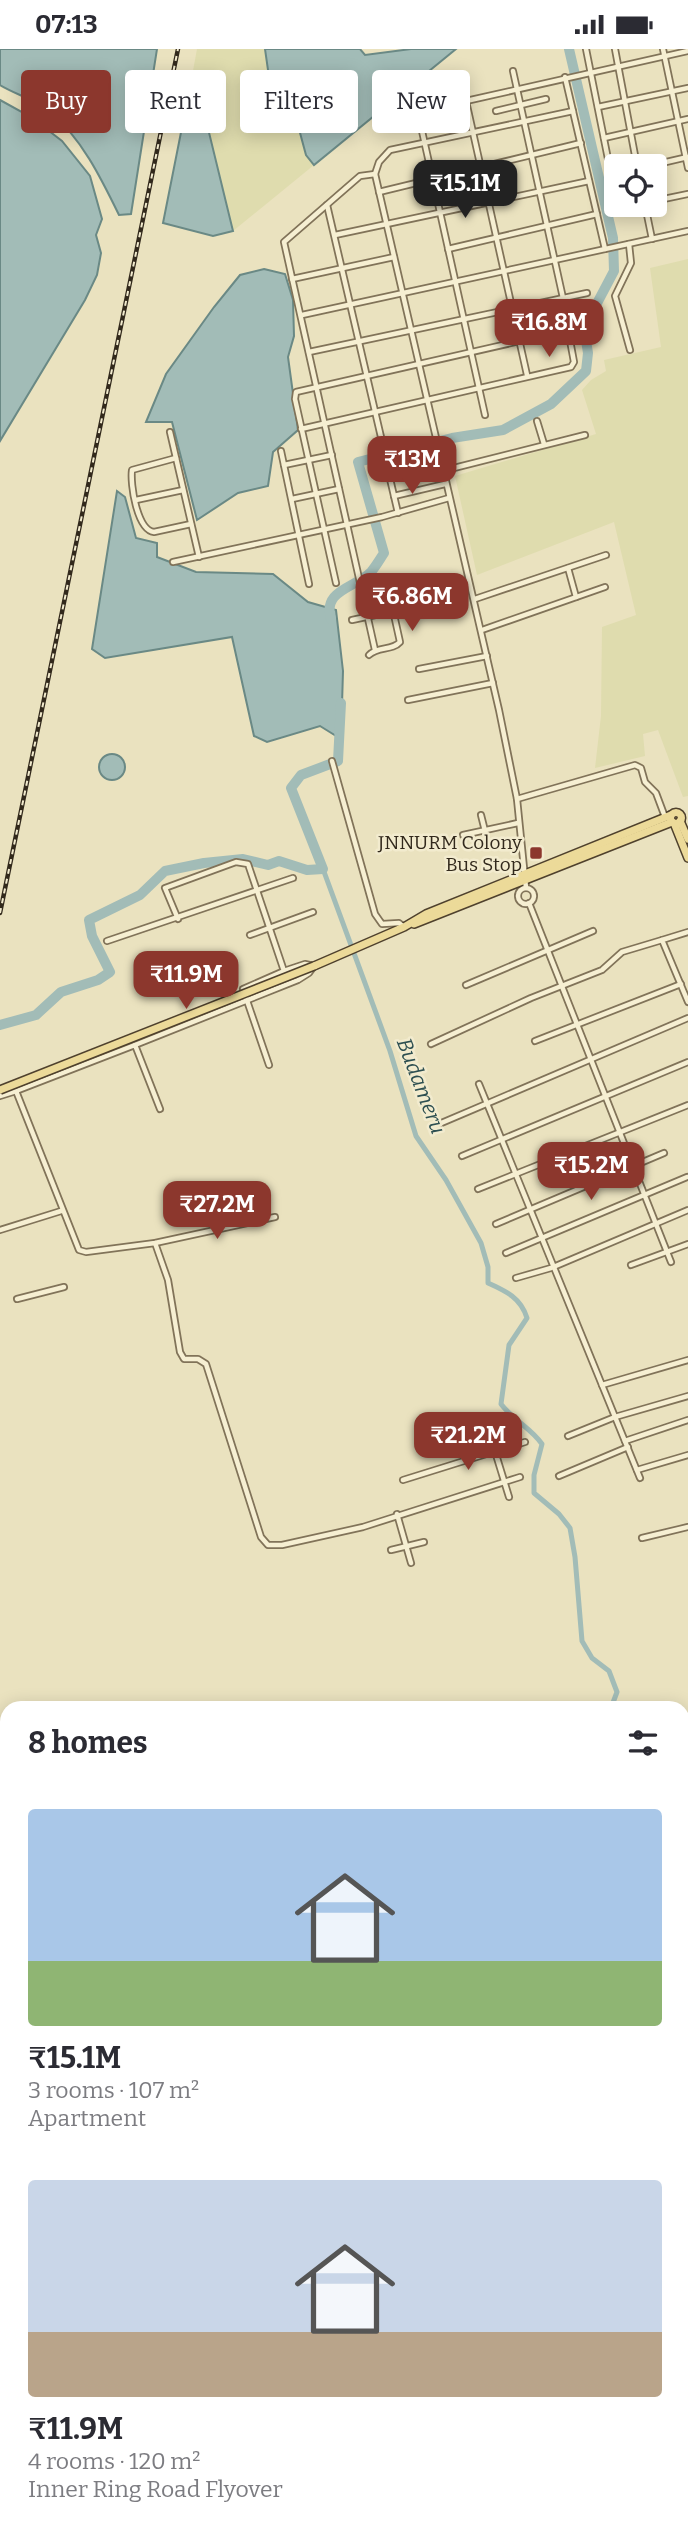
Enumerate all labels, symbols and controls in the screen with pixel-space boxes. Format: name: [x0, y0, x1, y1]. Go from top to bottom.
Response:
text: 07:13: [35, 9, 98, 40]
chip: Buy: [21, 70, 111, 133]
chip: Rent: [125, 70, 226, 133]
chip: Filters: [240, 70, 358, 133]
chip: New: [372, 70, 470, 133]
map controls: [604, 154, 667, 217]
button: locate: [604, 154, 667, 217]
pin: ₹15.1M: [408, 160, 522, 220]
text: ₹15.1M: [429, 169, 501, 197]
pin: ₹16.8M: [492, 299, 606, 359]
text: ₹16.8M: [511, 308, 587, 336]
pin: ₹13M: [371, 437, 453, 496]
text: ₹13M: [383, 445, 441, 473]
pin: ₹6.86M: [355, 573, 469, 633]
text: ₹6.86M: [372, 582, 452, 610]
place label: JNNURM Colony Bus Stop: [377, 831, 523, 876]
marker: JNNURM Colony Bus Stop: [528, 845, 544, 861]
pin: ₹11.9M: [129, 951, 243, 1011]
text: ₹11.9M: [149, 960, 223, 988]
water label: Budameru: [391, 1034, 451, 1138]
pin: ₹15.2M: [534, 1143, 648, 1202]
text: ₹15.2M: [553, 1151, 629, 1179]
pin: ₹27.2M: [160, 1181, 274, 1241]
text: ₹27.2M: [179, 1190, 255, 1218]
pin: ₹21.2M: [411, 1413, 525, 1472]
text: ₹21.2M: [430, 1421, 506, 1449]
icon: filters: [624, 1724, 662, 1762]
text: 8 homes: [28, 1725, 148, 1761]
icon: home: [282, 1855, 408, 1981]
text: ₹15.1M: [28, 2040, 121, 2076]
text: 3 rooms · 107 m²: [28, 2076, 199, 2104]
text: Apartment: [28, 2104, 146, 2132]
icon: home: [282, 2226, 408, 2352]
text: ₹11.9M: [28, 2411, 123, 2447]
text: 4 rooms · 120 m²: [28, 2447, 200, 2475]
text: Inner Ring Road Flyover: [28, 2475, 283, 2503]

